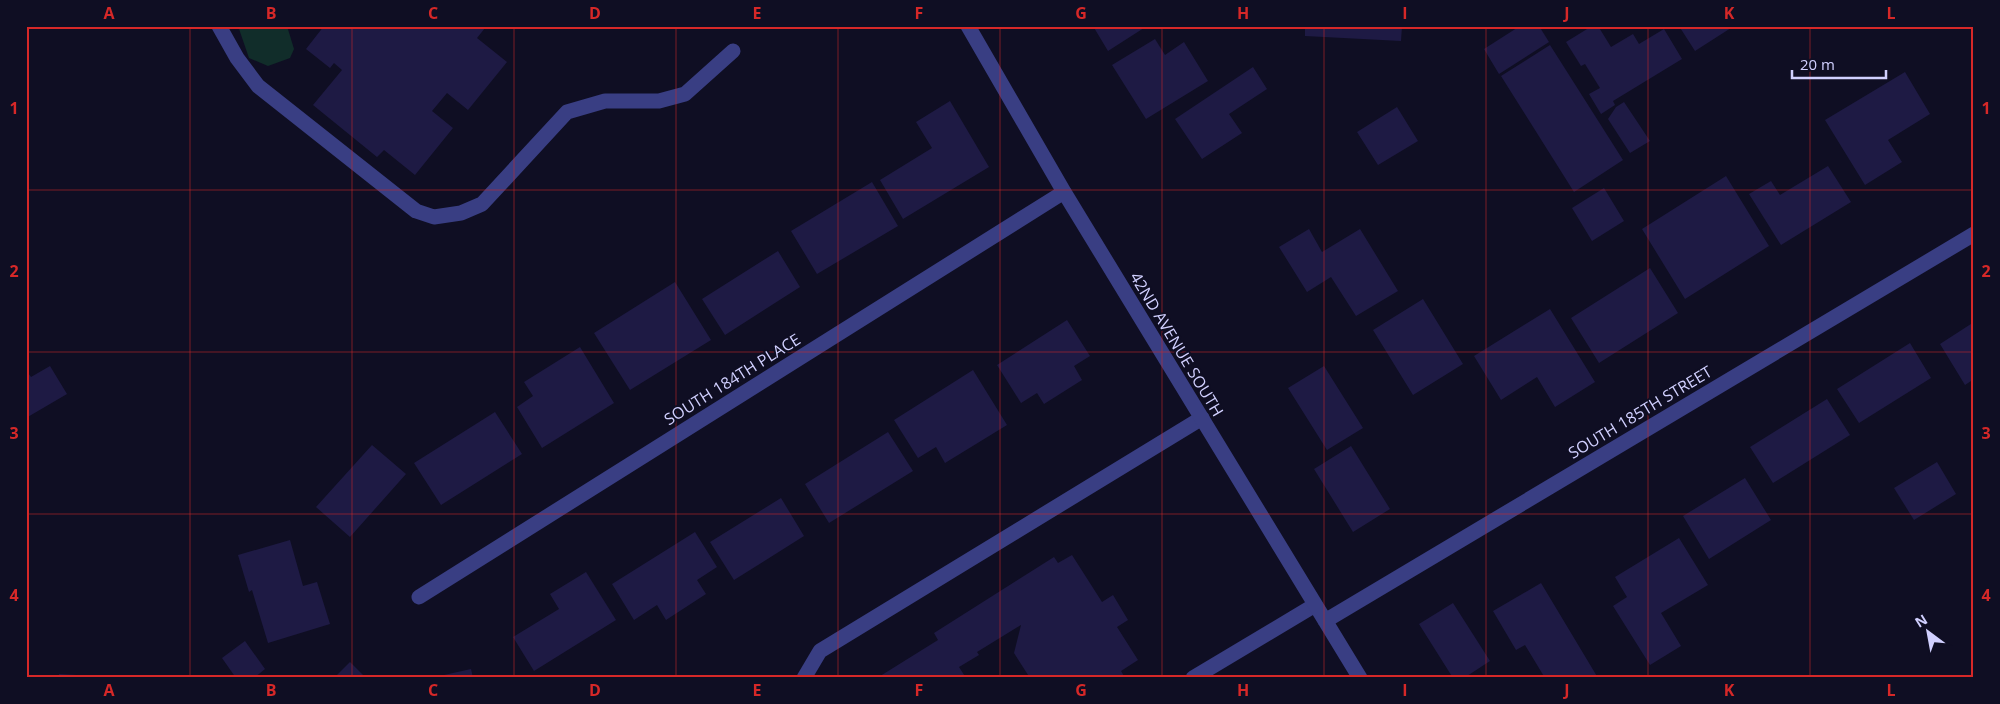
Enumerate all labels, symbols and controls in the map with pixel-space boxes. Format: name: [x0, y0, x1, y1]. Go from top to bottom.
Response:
text: A: [103, 2, 115, 24]
text: B: [266, 2, 276, 24]
text: C: [428, 2, 438, 24]
text: D: [589, 2, 601, 24]
text: E: [753, 2, 762, 24]
text: F: [915, 2, 923, 24]
text: G: [1075, 2, 1087, 24]
text: H: [1237, 2, 1249, 24]
text: I: [1402, 2, 1408, 24]
text: J: [1562, 2, 1570, 24]
text: K: [1724, 2, 1735, 24]
text: L: [1886, 2, 1896, 24]
scale bar: [1792, 48, 1886, 80]
text: 20 m: [1800, 54, 1835, 74]
text: 1: [9, 97, 19, 119]
text: 1: [1981, 97, 1991, 119]
text: 2: [9, 260, 19, 282]
text: 2: [1981, 260, 1991, 282]
street label: 42ND AVENUE SOUTH: [1125, 268, 1229, 420]
street label: SOUTH 184TH PLACE: [660, 328, 804, 430]
street label: SOUTH 185TH STREET: [1564, 360, 1716, 464]
text: 3: [9, 422, 19, 444]
text: 3: [1981, 422, 1991, 444]
text: 4: [9, 584, 19, 606]
text: 4: [1981, 584, 1991, 606]
north arrow: [1902, 606, 1952, 656]
text: N: [1911, 609, 1931, 632]
text: A: [103, 679, 115, 701]
text: B: [266, 679, 276, 701]
text: C: [428, 679, 438, 701]
text: D: [589, 679, 601, 701]
text: E: [753, 679, 762, 701]
text: F: [915, 679, 923, 701]
text: G: [1075, 679, 1087, 701]
text: H: [1237, 679, 1249, 701]
text: I: [1402, 679, 1408, 701]
text: J: [1562, 679, 1570, 701]
text: K: [1724, 679, 1735, 701]
text: L: [1886, 679, 1896, 701]

